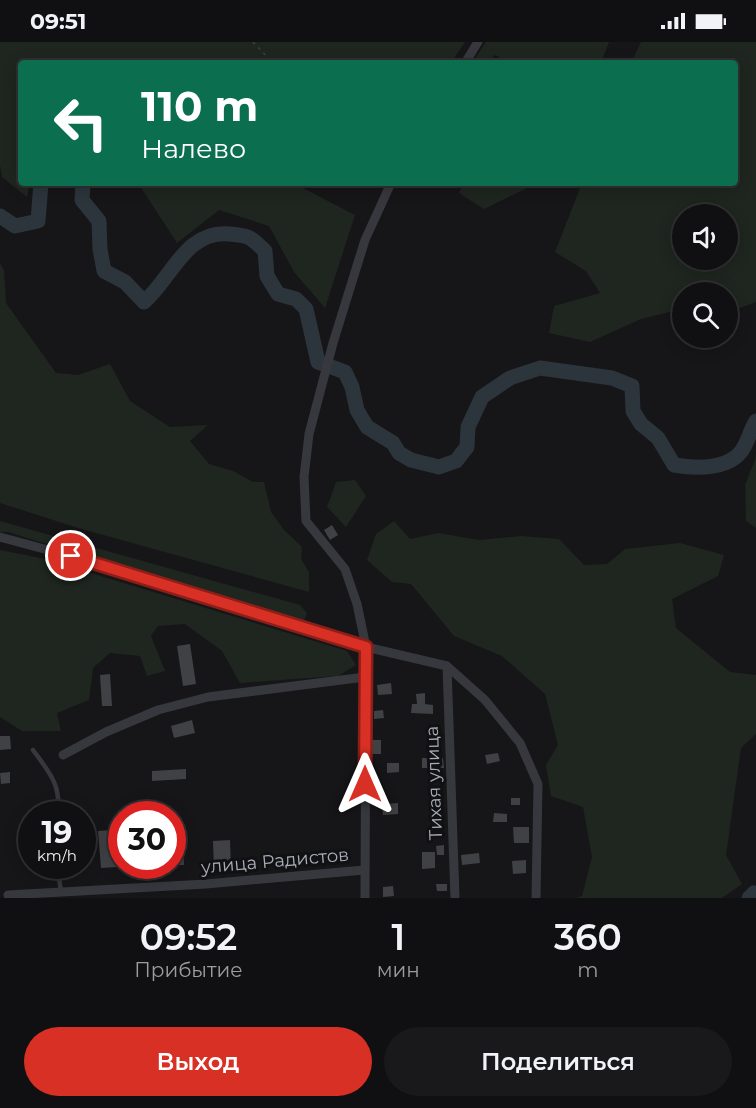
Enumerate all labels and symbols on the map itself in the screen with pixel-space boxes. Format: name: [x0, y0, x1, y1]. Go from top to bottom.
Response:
pin: [45, 530, 96, 581]
street label: Тихая улица: [421, 725, 447, 841]
position arrow: [333, 752, 397, 816]
speed limit sign: 30: [108, 801, 186, 879]
street label: улица Радистов: [199, 844, 350, 879]

